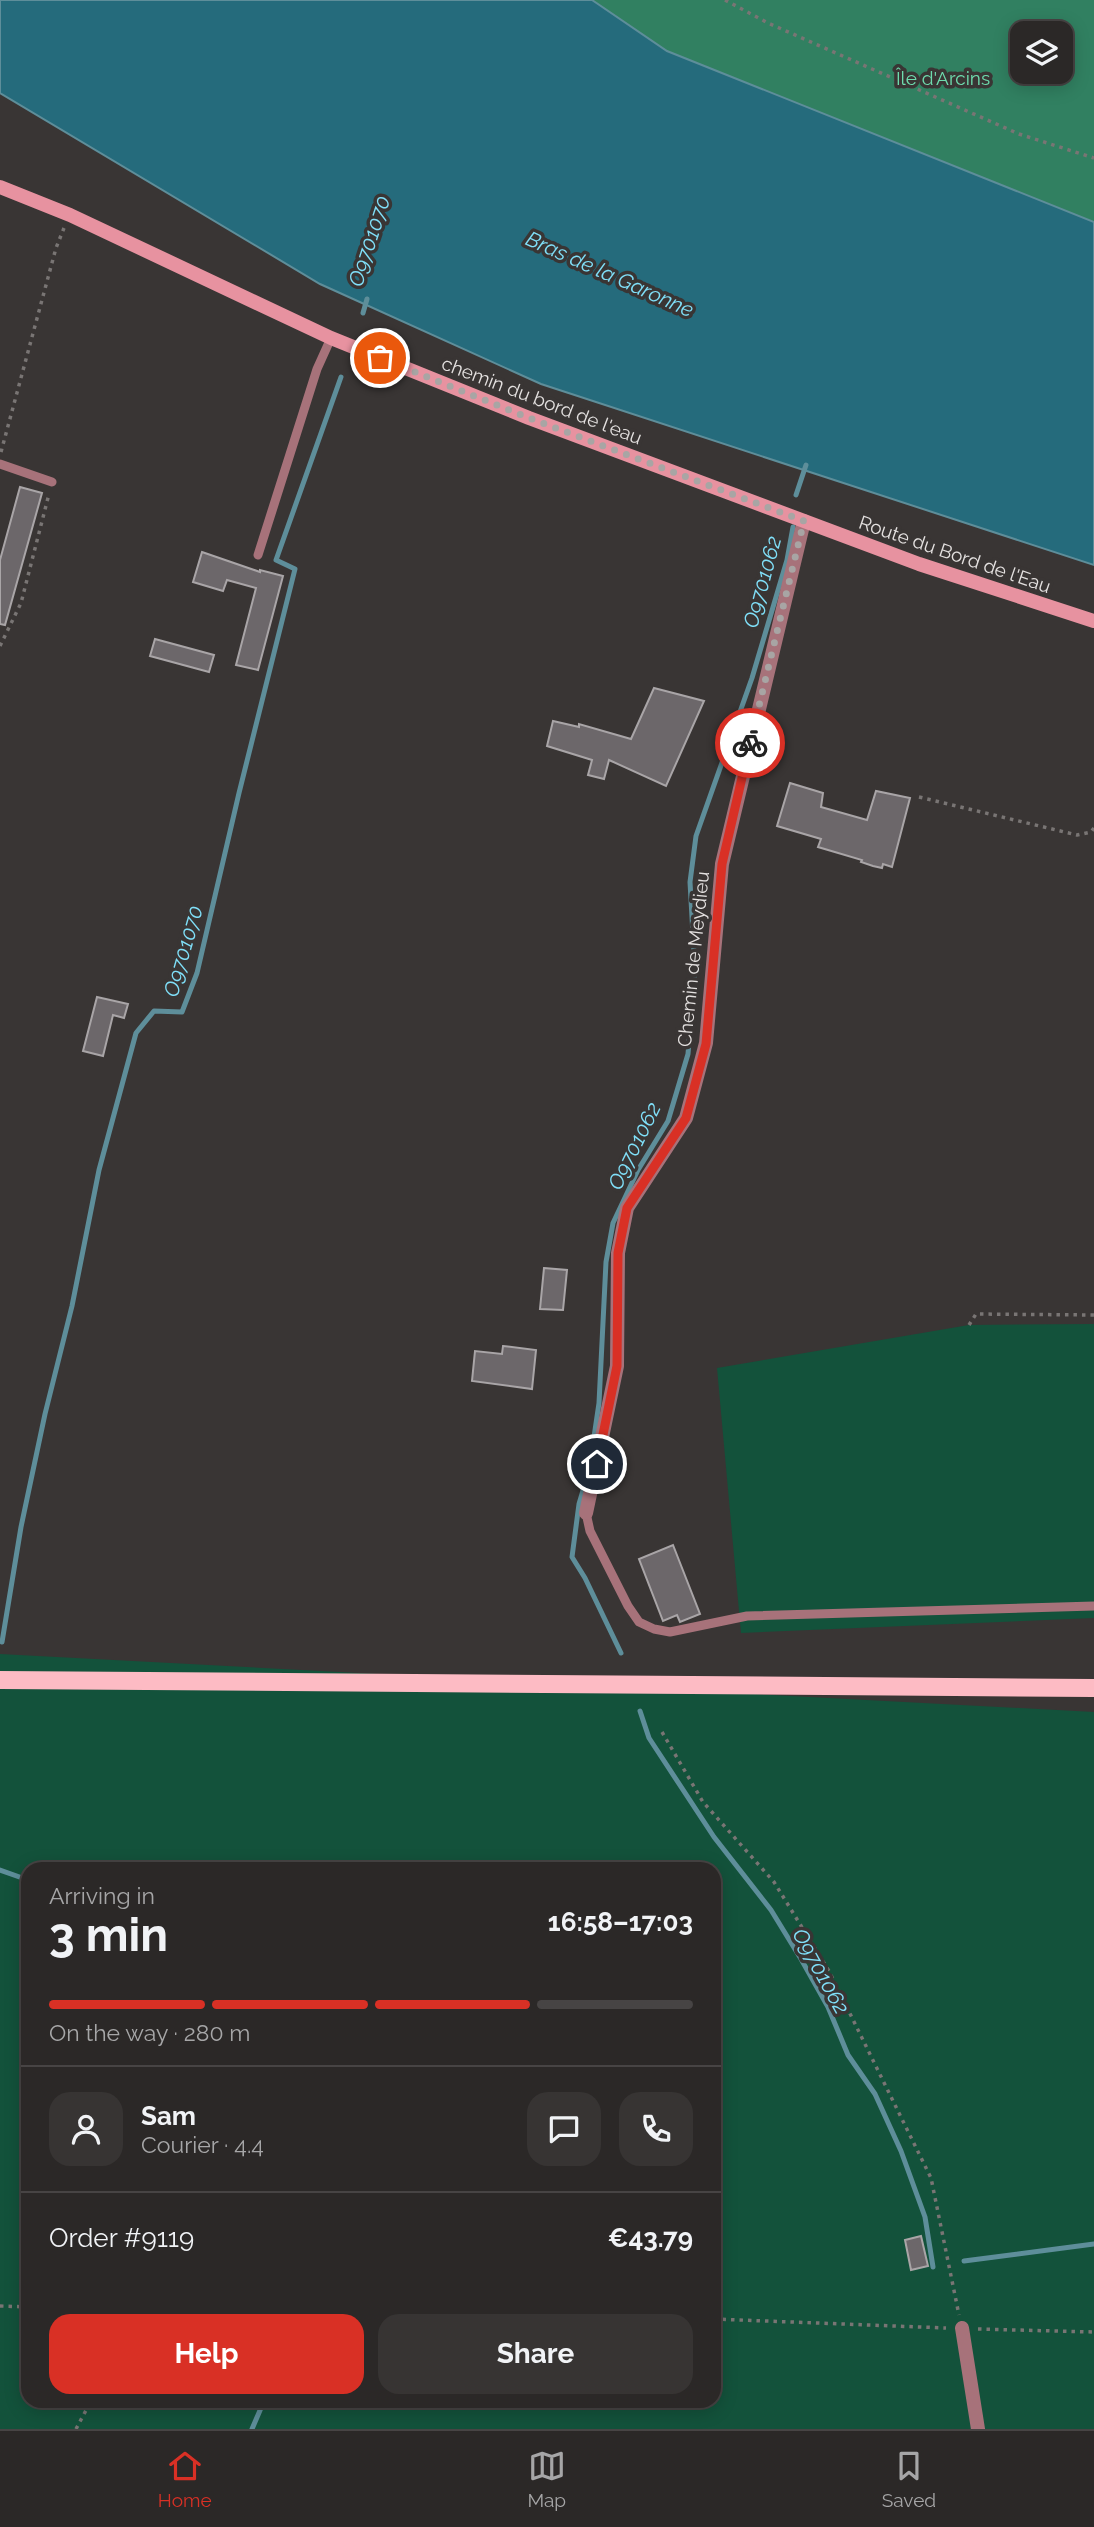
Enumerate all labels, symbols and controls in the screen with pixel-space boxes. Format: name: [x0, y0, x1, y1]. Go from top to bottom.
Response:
map controls: [1010, 21, 1073, 84]
button: layers: [1010, 21, 1073, 84]
park label: Île d'Arcins: [896, 67, 990, 89]
water label: O9701070: [343, 193, 395, 289]
water label: Bras de la Garonne: [522, 226, 698, 322]
pin: [350, 328, 410, 388]
icon: bag: [361, 339, 399, 377]
street label: chemin du bord de l'eau: [439, 352, 645, 448]
street label: Route du Bord de l'Eau: [856, 511, 1054, 597]
water label: O9701062: [738, 533, 786, 631]
courier: [715, 708, 785, 778]
icon: bike: [731, 724, 769, 762]
street label: Chemin de Meydieu: [673, 870, 713, 1048]
water label: O9701070: [158, 902, 208, 1000]
water label: O9701062: [602, 1098, 666, 1194]
pin: [567, 1434, 627, 1494]
icon: home: [578, 1445, 616, 1483]
text: Arriving in: [49, 1882, 155, 1909]
text: 16:58–17:03: [548, 1907, 693, 1937]
text: 3 min: [49, 1908, 168, 1962]
water label: O9701062: [787, 1924, 855, 2018]
text: On the way · 280 m: [49, 2019, 251, 2046]
button: person: [49, 2092, 123, 2166]
button: chat: [527, 2092, 601, 2166]
button: phone: [619, 2092, 693, 2166]
text: Sam: [141, 2101, 196, 2131]
text: Courier · 4.4: [141, 2131, 264, 2158]
text: Order #9119: [49, 2223, 194, 2253]
text: €43.79: [608, 2223, 693, 2253]
button: Help: [49, 2314, 364, 2394]
button: Share: [378, 2314, 693, 2394]
tab: Home: [158, 2447, 212, 2511]
tab: Map: [527, 2447, 566, 2511]
tab: Saved: [882, 2447, 936, 2511]

